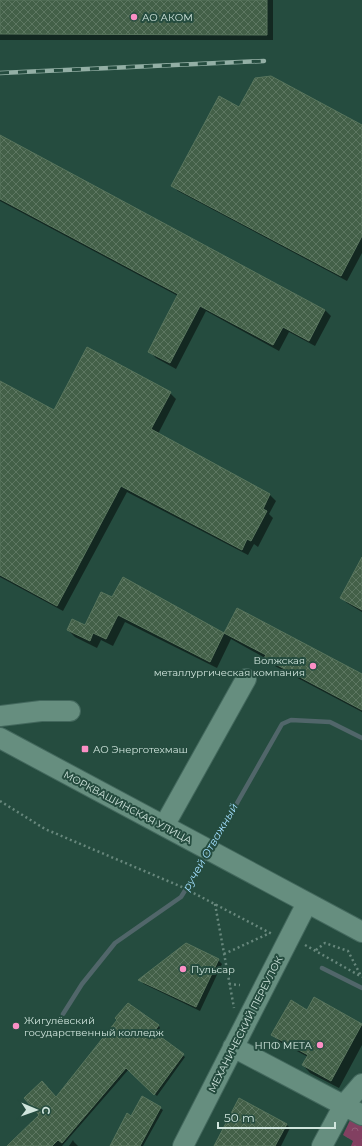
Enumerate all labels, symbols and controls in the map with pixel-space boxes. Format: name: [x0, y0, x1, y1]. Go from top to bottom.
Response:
place label: АО АКОМ: [142, 11, 193, 24]
marker: АО АКОМ: [129, 12, 139, 22]
place label: Волжская металлургическая компания: [154, 654, 305, 679]
marker: Волжская металлургическая компания: [308, 661, 318, 671]
place label: АО Энерготехмаш: [93, 743, 188, 756]
marker: АО Энерготехмаш: [80, 744, 90, 754]
street label: МОРКВАШИНСКАЯ УЛИЦА: [61, 768, 195, 847]
water label: ручей Отважный: [179, 800, 241, 893]
street label: МЕХАНИЧЕСКИЙ ПЕРЕУЛОК: [205, 954, 286, 1095]
place label: Пульсар: [191, 963, 235, 976]
marker: Пульсар: [178, 964, 188, 974]
place label: Жигулёвский государственный колледж: [24, 1014, 165, 1039]
marker: Жигулёвский государственный колледж: [11, 1021, 21, 1031]
place label: НПФ МЕТА: [255, 1039, 313, 1052]
marker: НПФ МЕТА: [315, 1040, 325, 1050]
north arrow: [16, 1090, 56, 1130]
scale bar: [218, 1104, 335, 1130]
text: С: [39, 1106, 53, 1115]
text: 50 m: [224, 1110, 255, 1125]

